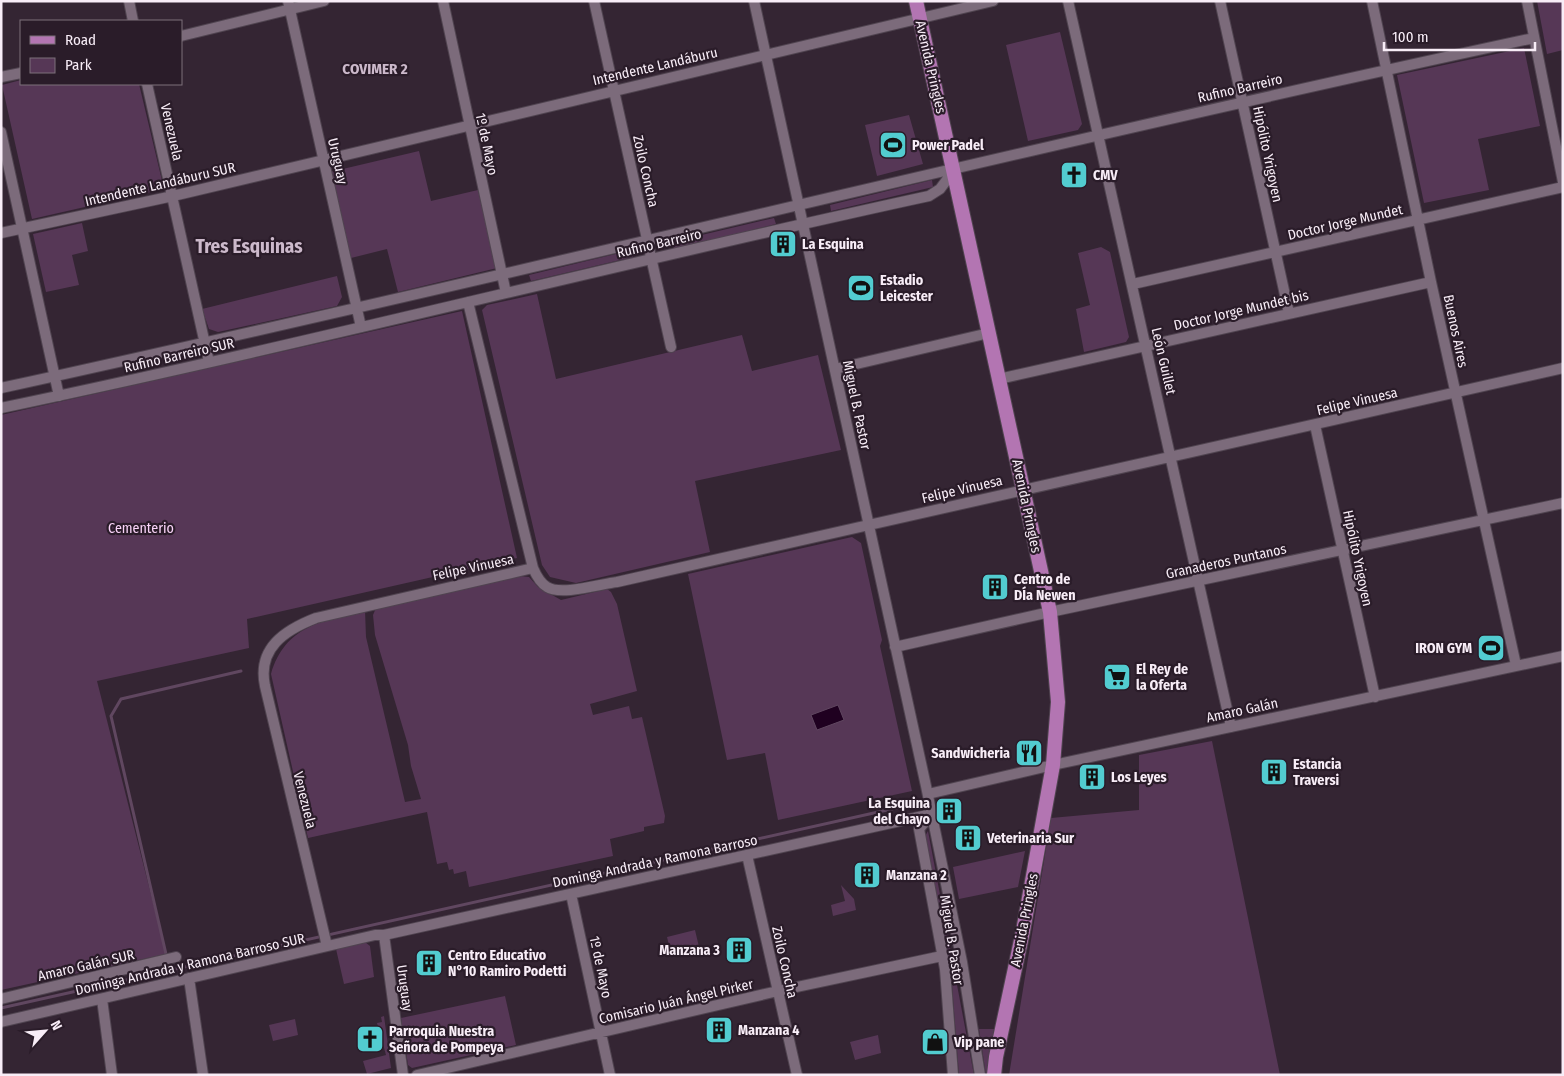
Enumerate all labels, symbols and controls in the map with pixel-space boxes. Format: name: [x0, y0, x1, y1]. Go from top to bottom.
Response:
street label: Avenida Pringles: [912, 19, 949, 115]
legend: [20, 20, 182, 85]
scale bar: [1384, 20, 1535, 52]
text: 100 m: [1392, 28, 1429, 46]
text: Road: [65, 31, 96, 49]
street label: Intendente Landáburu: [591, 44, 719, 89]
text: Park: [65, 56, 92, 74]
district label: COVIMER 2: [342, 60, 408, 78]
street label: Rufino Barreiro: [1196, 70, 1284, 107]
street label: Venezuela: [157, 102, 186, 162]
street label: Hipólito Yrigoyen: [1249, 104, 1286, 204]
street label: 1º de Mayo: [472, 112, 501, 177]
sports icon: Power Padel: [878, 130, 908, 160]
street label: Zoilo Concha: [629, 133, 662, 209]
street label: Uruguay: [324, 136, 351, 187]
place label: Power Padel: [912, 137, 984, 154]
street label: Intendente Landáburu SUR: [83, 159, 237, 210]
church icon: CMV: [1059, 160, 1089, 190]
place label: CMV: [1093, 167, 1118, 184]
street label: Doctor Jorge Mundet: [1286, 201, 1405, 244]
street label: Rufino Barreiro: [615, 225, 703, 262]
building icon: La Esquina: [768, 229, 798, 259]
district label: Tres Esquinas: [195, 235, 303, 258]
place label: La Esquina: [802, 236, 864, 253]
place label: Estadio Leicester: [880, 272, 934, 305]
sports icon: Estadio Leicester: [846, 273, 876, 303]
street label: Doctor Jorge Mundet bis: [1172, 287, 1310, 334]
street label: Buenos Aires: [1439, 293, 1472, 369]
street label: León Guillet: [1148, 326, 1180, 397]
street label: Rufino Barreiro SUR: [122, 334, 236, 376]
street label: Miguel B. Pastor: [839, 359, 874, 451]
street label: Felipe Vinuesa: [1315, 384, 1399, 419]
street label: Avenida Pringles: [1008, 458, 1045, 554]
street label: Felipe Vinuesa: [920, 472, 1004, 507]
street label: Hipólito Yrigoyen: [1339, 508, 1376, 608]
park label: Cementerio: [108, 520, 174, 537]
street label: Granaderos Puntanos: [1164, 540, 1288, 583]
street label: Felipe Vinuesa: [431, 551, 515, 584]
place label: Centro de DÍa Newen: [1014, 571, 1076, 604]
building icon: Centro de DÍa Newen: [980, 572, 1010, 602]
sports icon: IRON GYM: [1476, 633, 1506, 663]
place label: IRON GYM: [1415, 640, 1472, 657]
place label: El Rey de la Oferta: [1136, 661, 1188, 694]
supermarket icon: El Rey de la Oferta: [1102, 662, 1132, 692]
street label: Amaro Galán: [1205, 695, 1279, 726]
restaurant icon: Sandwicheria: [1014, 738, 1044, 768]
place label: Sandwicheria: [931, 745, 1010, 762]
place label: Estancia Traversi: [1293, 756, 1342, 789]
building icon: Estancia Traversi: [1259, 757, 1289, 787]
building icon: Los Leyes: [1077, 762, 1107, 792]
place label: Los Leyes: [1111, 769, 1167, 786]
street label: Venezuela: [289, 770, 320, 830]
place label: La Esquina del Chayo: [868, 795, 931, 828]
building icon: La Esquina del Chayo: [934, 796, 964, 826]
building icon: Veterinaria Sur: [953, 823, 983, 853]
place label: Veterinaria Sur: [986, 830, 1075, 847]
street label: Dominga Andrada y Ramona Barroso: [551, 831, 759, 892]
building icon: Manzana 2: [852, 860, 882, 890]
place label: Manzana 2: [886, 867, 947, 884]
street label: Avenida Pringles: [1007, 872, 1042, 968]
street label: Miguel B. Pastor: [936, 894, 967, 986]
street label: Zoilo Concha: [768, 924, 801, 1000]
street label: Dominga Andrada y Ramona Barroso SUR: [74, 930, 307, 999]
street label: 1º de Mayo: [586, 935, 615, 1000]
building icon: Manzana 3: [724, 935, 754, 965]
place label: Manzana 3: [659, 942, 720, 959]
street label: Amaro Galán SUR: [36, 946, 137, 985]
place label: Centro Educativo N°10 Ramiro Podetti: [448, 947, 567, 980]
building icon: Centro Educativo N°10 Ramiro Podetti: [414, 948, 444, 978]
street label: Uruguay: [393, 964, 416, 1013]
street label: Comisario Juán Ángel Pirker: [597, 974, 755, 1028]
north arrow: [20, 1006, 70, 1056]
building icon: Manzana 4: [704, 1015, 734, 1045]
text: N: [47, 1018, 66, 1033]
place label: Manzana 4: [738, 1022, 799, 1039]
place label: Parroquia Nuestra Señora de Pompeya: [389, 1023, 504, 1056]
church icon: Parroquia Nuestra Señora de Pompeya: [355, 1024, 385, 1054]
shop icon: Vip pane: [920, 1027, 950, 1057]
place label: Vip pane: [953, 1034, 1004, 1051]

